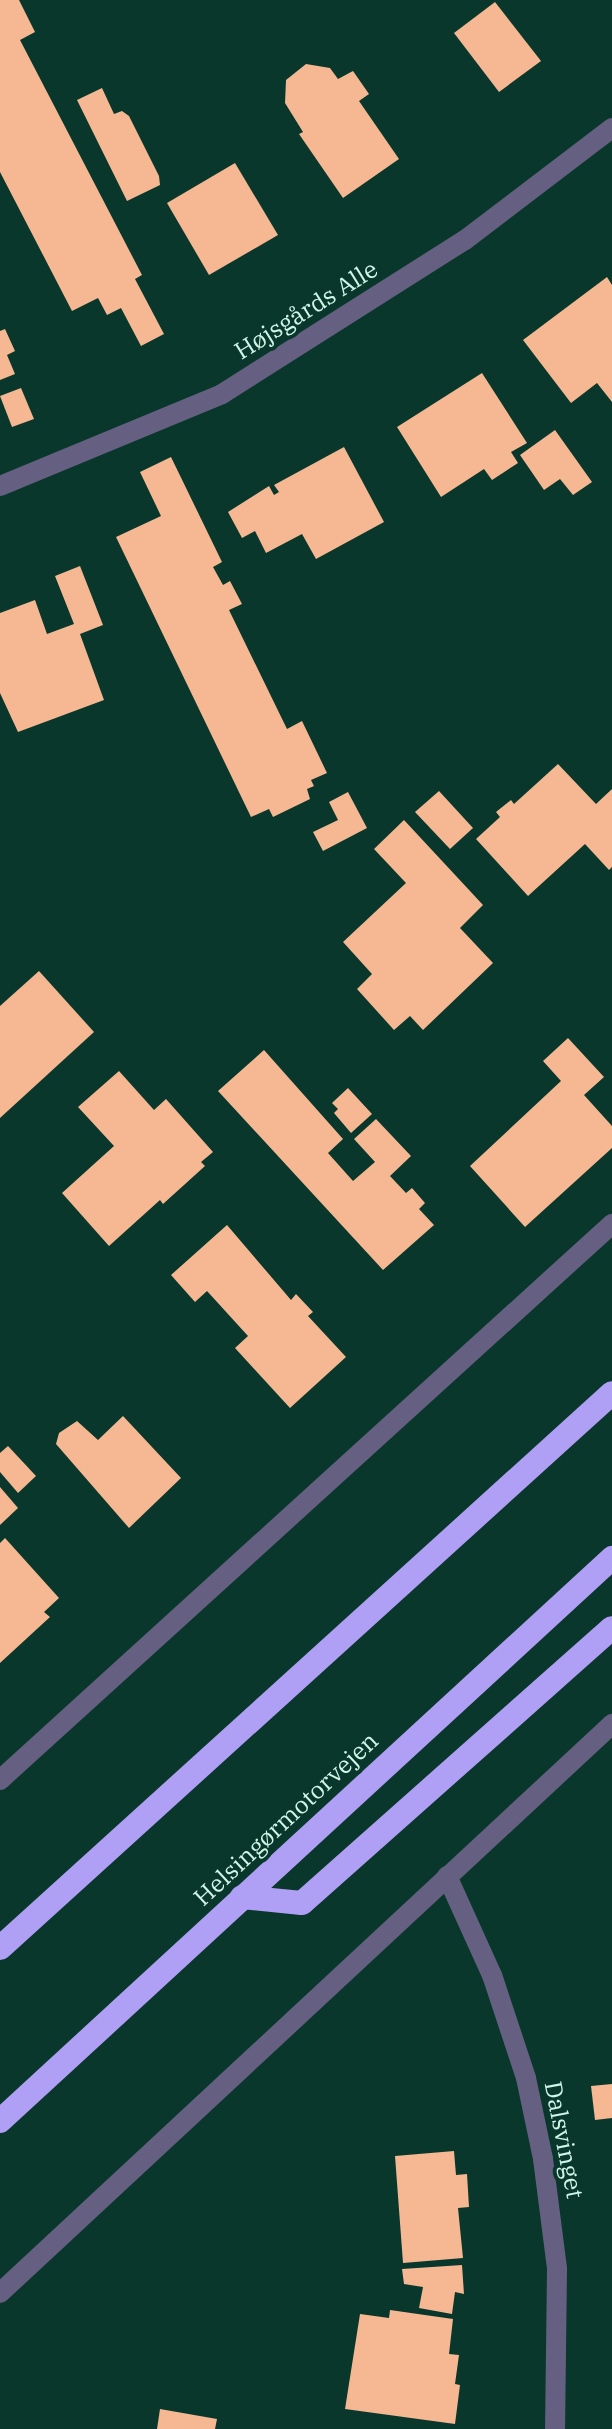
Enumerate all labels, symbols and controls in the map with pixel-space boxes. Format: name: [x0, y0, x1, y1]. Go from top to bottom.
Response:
street label: Højsgårds Alle: [229, 255, 383, 365]
street label: Helsingørmotorvejen: [188, 1726, 384, 1912]
street label: Dalsvinget: [539, 2079, 589, 2201]

